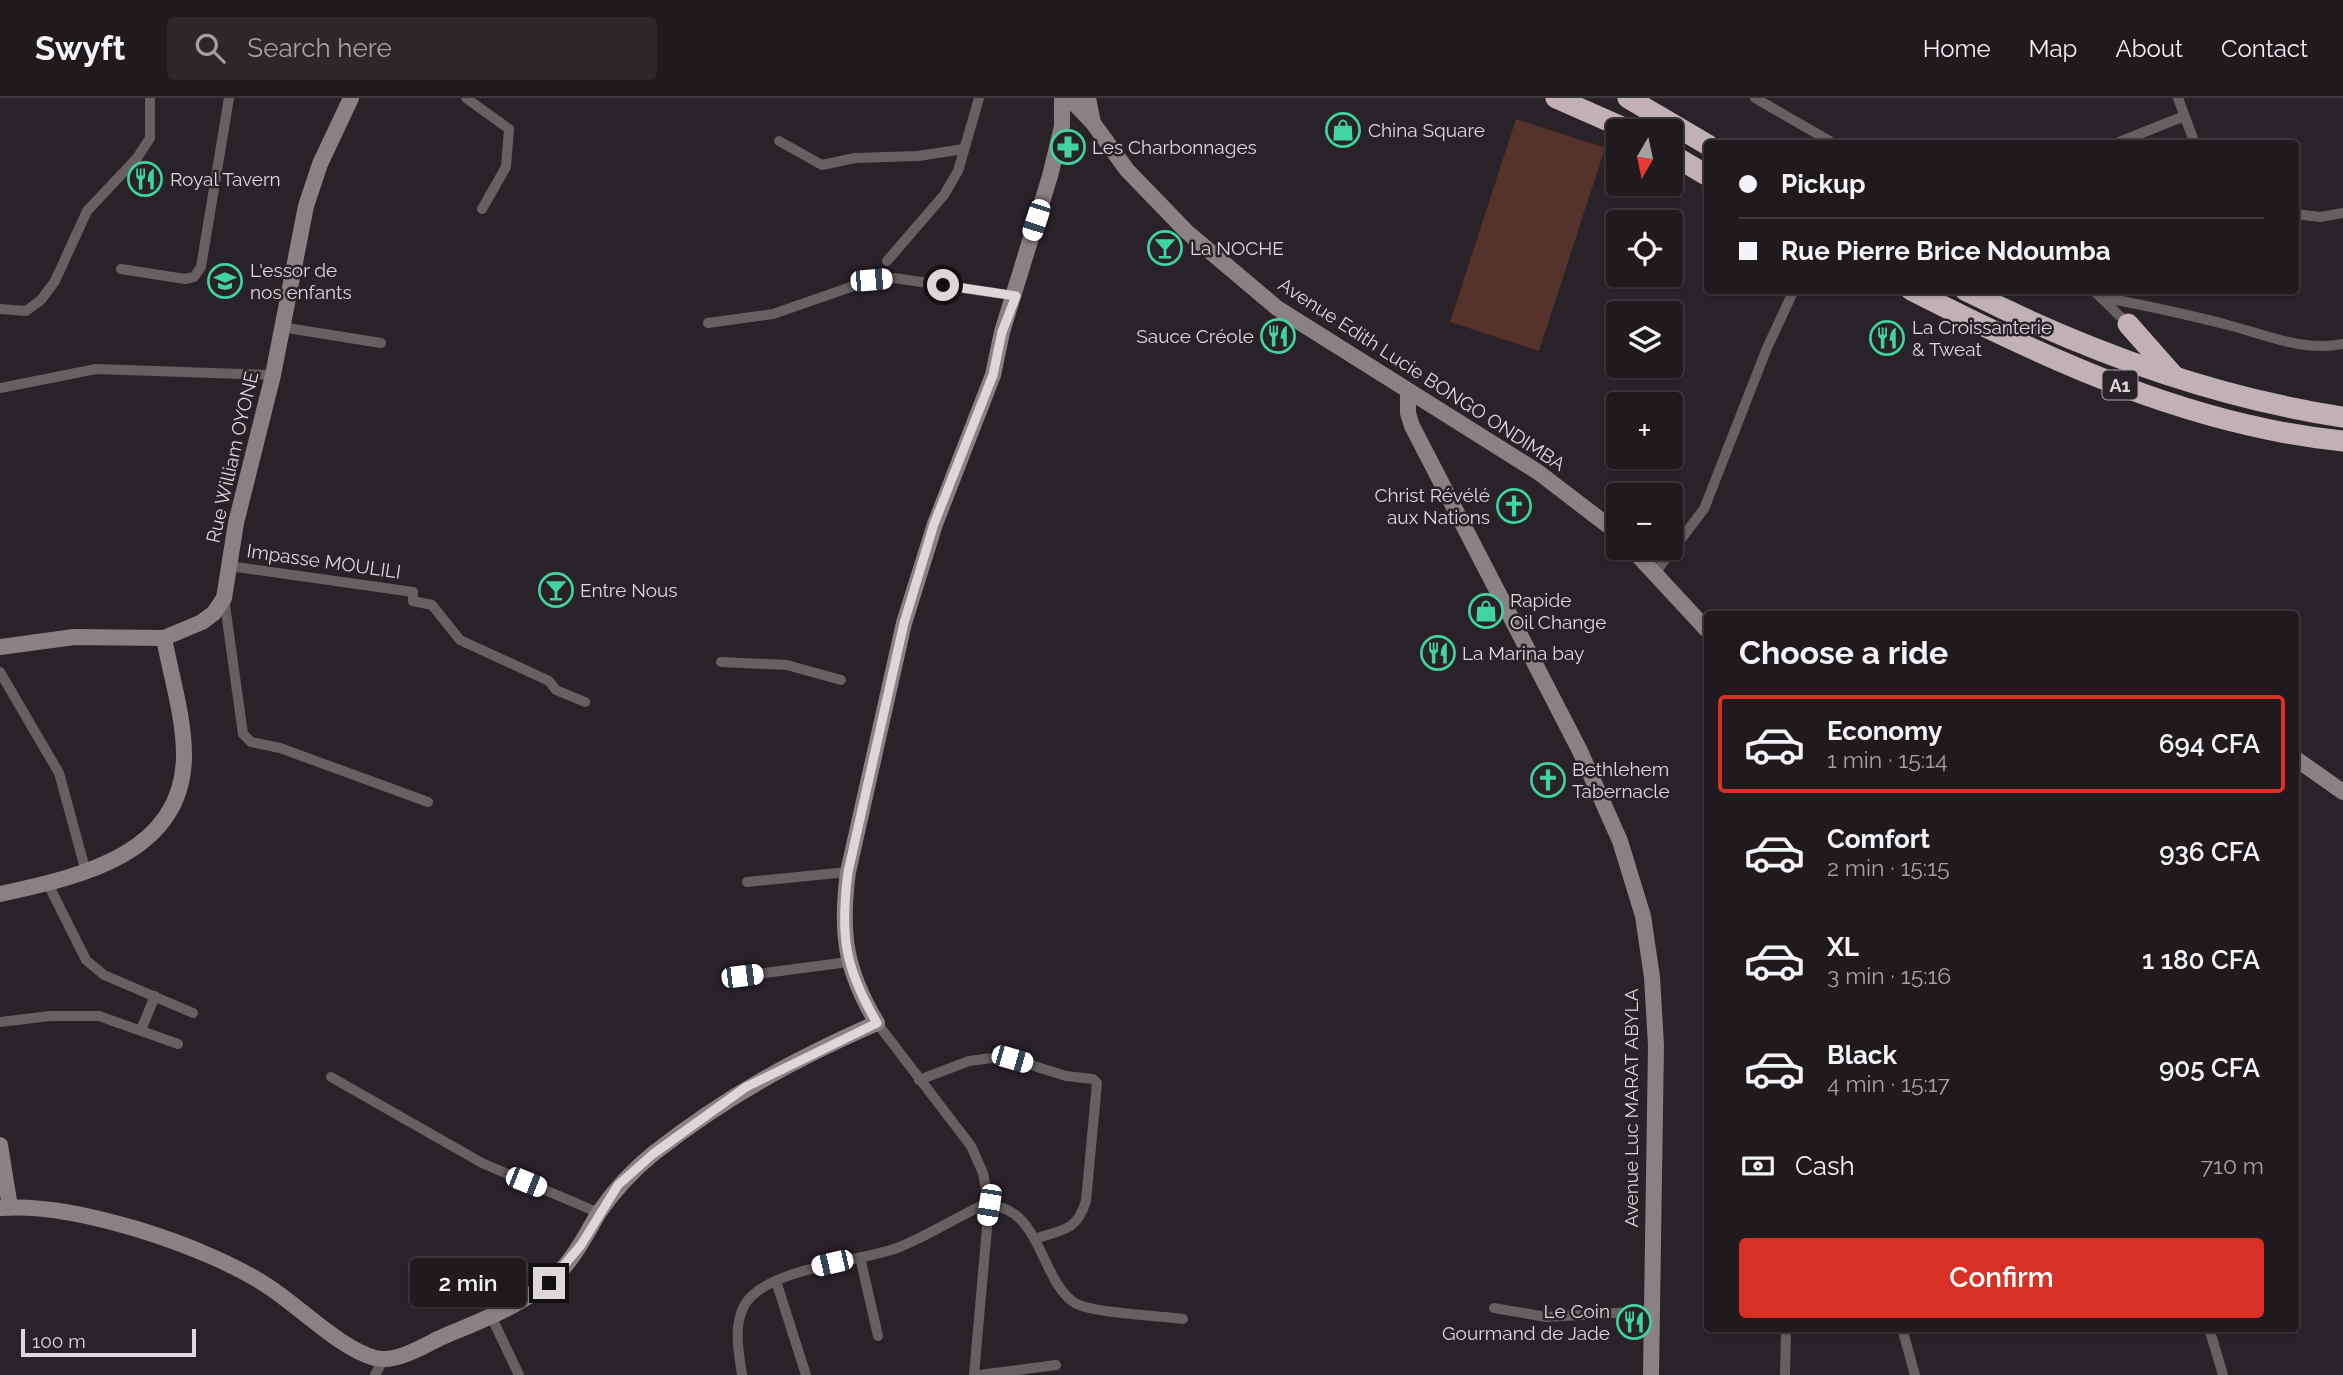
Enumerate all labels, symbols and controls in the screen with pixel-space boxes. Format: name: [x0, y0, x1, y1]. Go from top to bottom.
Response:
search box: [167, 17, 657, 80]
text: Swyft: [35, 29, 125, 68]
icon: search: [191, 29, 229, 67]
text: Search here: [247, 33, 392, 63]
text: Home: [1923, 34, 1991, 63]
text: Map: [2029, 34, 2077, 63]
text: About: [2115, 34, 2183, 63]
text: Contact: [2221, 34, 2308, 63]
shop icon: China Square: [1324, 111, 1362, 149]
place label: China Square: [1368, 119, 1485, 141]
north arrow: [1606, 119, 1684, 196]
map controls: [1606, 119, 1683, 560]
pharmacy icon: Les Charbonnages: [1049, 128, 1087, 166]
place label: Les Charbonnages: [1092, 136, 1257, 158]
restaurant icon: Royal Tavern: [126, 160, 164, 198]
place label: Royal Tavern: [170, 168, 281, 190]
text: Pickup: [1781, 169, 1866, 199]
car: [1020, 197, 1053, 243]
button: locate: [1606, 210, 1683, 287]
bar icon: La NOCHE: [1146, 229, 1184, 267]
text: Rue Pierre Brice Ndoumba: [1781, 236, 2111, 266]
place label: La NOCHE: [1190, 237, 1284, 259]
place label: L'essor de nos enfants: [250, 259, 352, 303]
school or university icon: L'essor de nos enfants: [206, 262, 244, 300]
car: [850, 268, 893, 292]
route start: [927, 269, 959, 301]
street label: Avenue Edith Lucie BONGO ONDIMBA: [1275, 273, 1570, 475]
button: layers: [1606, 301, 1683, 378]
place label: La Croissanterie & Tweat: [1912, 316, 2052, 360]
restaurant icon: Sauce Créole: [1259, 317, 1297, 355]
restaurant icon: La Croissanterie & Tweat: [1868, 319, 1906, 357]
place label: Sauce Créole: [1136, 325, 1254, 347]
street label: Rue William OYONE: [202, 369, 262, 545]
road number: A1: [2102, 370, 2138, 400]
button: +: [1606, 392, 1683, 469]
button: −: [1606, 483, 1683, 560]
place label: Christ Révélé aux Nations: [1374, 484, 1490, 528]
church icon: Christ Révélé aux Nations: [1495, 487, 1533, 525]
street label: Impasse MOULILI: [245, 539, 403, 583]
bar icon: Entre Nous: [537, 571, 575, 609]
place label: Entre Nous: [580, 579, 677, 601]
place label: Rapide Oil Change: [1510, 589, 1606, 633]
shop icon: Rapide Oil Change: [1467, 592, 1505, 630]
restaurant icon: La Marina bay: [1419, 634, 1457, 672]
text: Choose a ride: [1739, 634, 1948, 671]
place label: La Marina bay: [1462, 642, 1584, 664]
icon: car: [1743, 713, 1806, 776]
text: Economy: [1827, 716, 1942, 746]
text: 694 CFA: [2159, 729, 2260, 759]
text: 1 min · 15:14: [1827, 746, 1947, 773]
place label: Bethlehem Tabernacle: [1572, 758, 1670, 802]
church icon: Bethlehem Tabernacle: [1529, 761, 1567, 799]
icon: car: [1743, 821, 1806, 884]
text: Comfort: [1827, 824, 1930, 854]
text: 936 CFA: [2159, 837, 2260, 867]
text: 2 min · 15:15: [1827, 854, 1950, 881]
icon: car: [1743, 929, 1806, 992]
text: XL: [1827, 932, 1859, 962]
text: 1 180 CFA: [2142, 945, 2260, 975]
text: 3 min · 15:16: [1827, 962, 1951, 989]
car: [720, 963, 765, 989]
street label: Avenue Luc MARAT ABYLA: [1620, 988, 1642, 1228]
icon: car: [1743, 1037, 1806, 1100]
text: Black: [1827, 1040, 1897, 1070]
car: [989, 1043, 1036, 1075]
text: 905 CFA: [2159, 1053, 2260, 1083]
text: 4 min · 15:17: [1827, 1070, 1950, 1097]
icon: cash: [1739, 1147, 1777, 1185]
text: Cash: [1795, 1151, 1855, 1181]
text: 710 m: [2201, 1152, 2264, 1179]
car: [503, 1164, 550, 1200]
car: [976, 1183, 1003, 1227]
button: Confirm: [1739, 1238, 2264, 1318]
car: [810, 1248, 855, 1278]
callout: 2 min: [409, 1258, 524, 1308]
route end: [533, 1267, 565, 1299]
text: 2 min: [439, 1269, 497, 1296]
place label: Le Coin Gourmand de Jade: [1442, 1300, 1610, 1344]
restaurant icon: Le Coin Gourmand de Jade: [1615, 1303, 1653, 1341]
scale bar: [21, 1326, 196, 1358]
text: 100 m: [32, 1330, 86, 1352]

